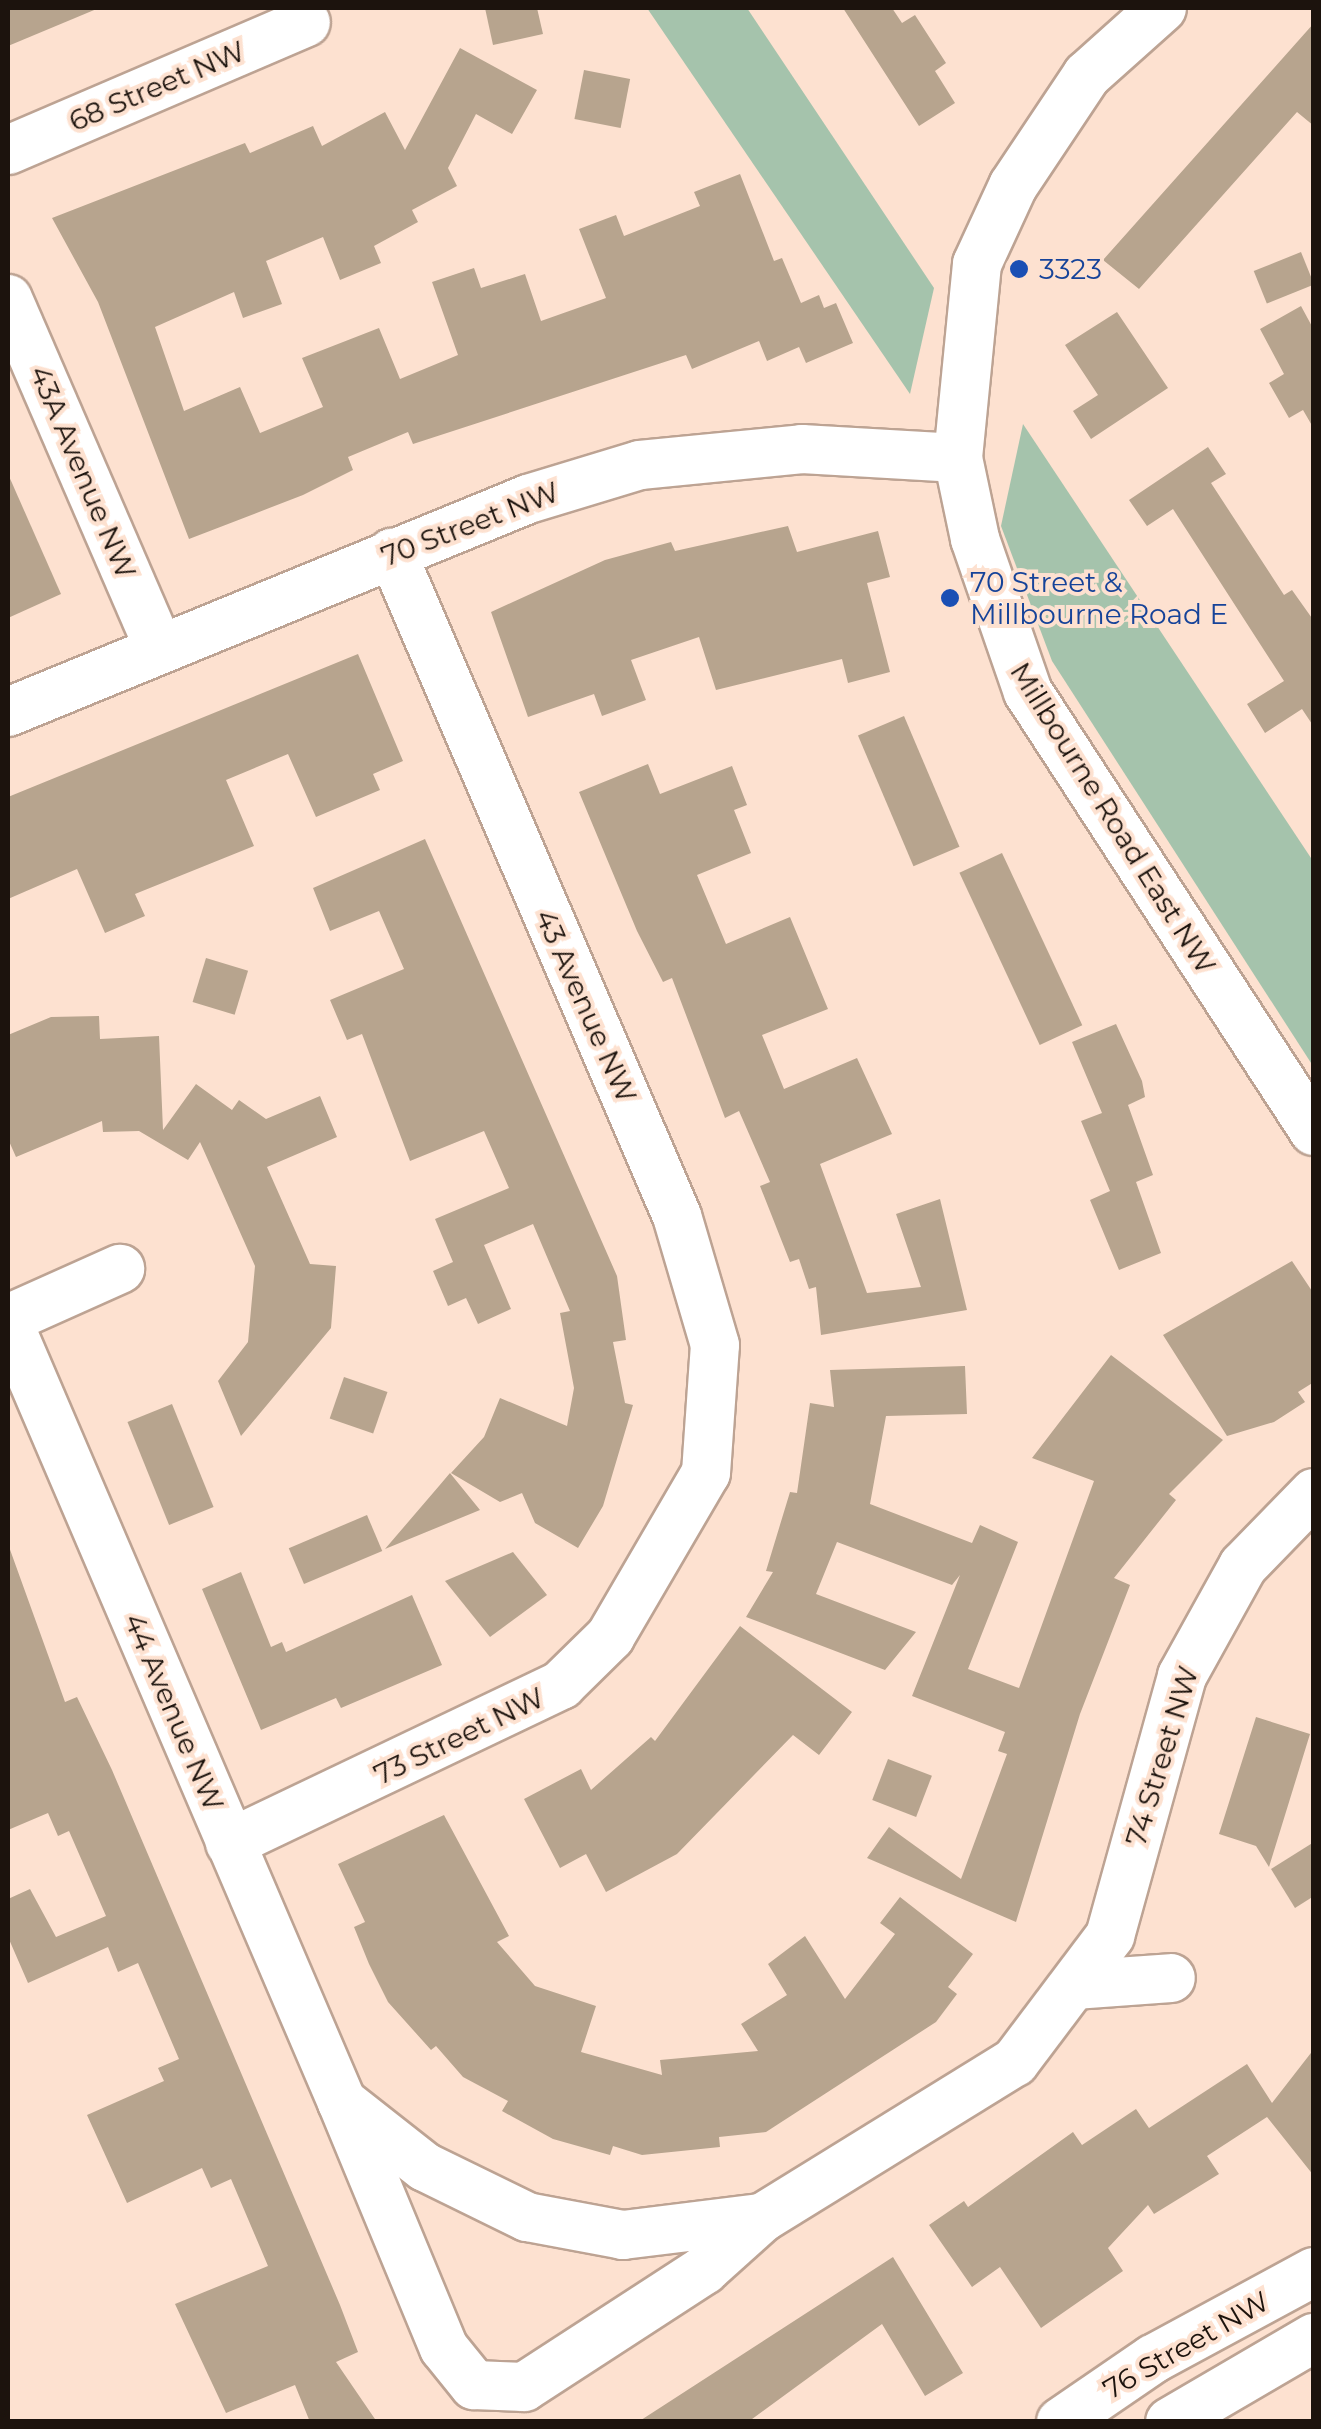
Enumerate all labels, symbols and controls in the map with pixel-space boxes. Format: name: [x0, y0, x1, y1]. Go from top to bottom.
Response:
street label: 68 Street NW: [64, 34, 250, 138]
place label: 3323: [1039, 252, 1102, 286]
marker: 3323: [1008, 258, 1030, 280]
street label: 43A Avenue NW: [23, 361, 143, 583]
street label: 70 Street NW: [377, 475, 563, 573]
place label: 70 Street & Millbourne Road E: [970, 565, 1228, 631]
marker: 70 Street & Millbourne Road E: [939, 587, 961, 609]
street label: Millbourne Road East NW: [1003, 656, 1223, 980]
street label: 43 Avenue NW: [528, 904, 644, 1108]
street label: 44 Avenue NW: [117, 1608, 231, 1816]
street label: 74 Street NW: [1119, 1662, 1205, 1850]
street label: 73 Street NW: [369, 1680, 549, 1792]
street label: 76 Street NW: [1097, 2284, 1275, 2406]

